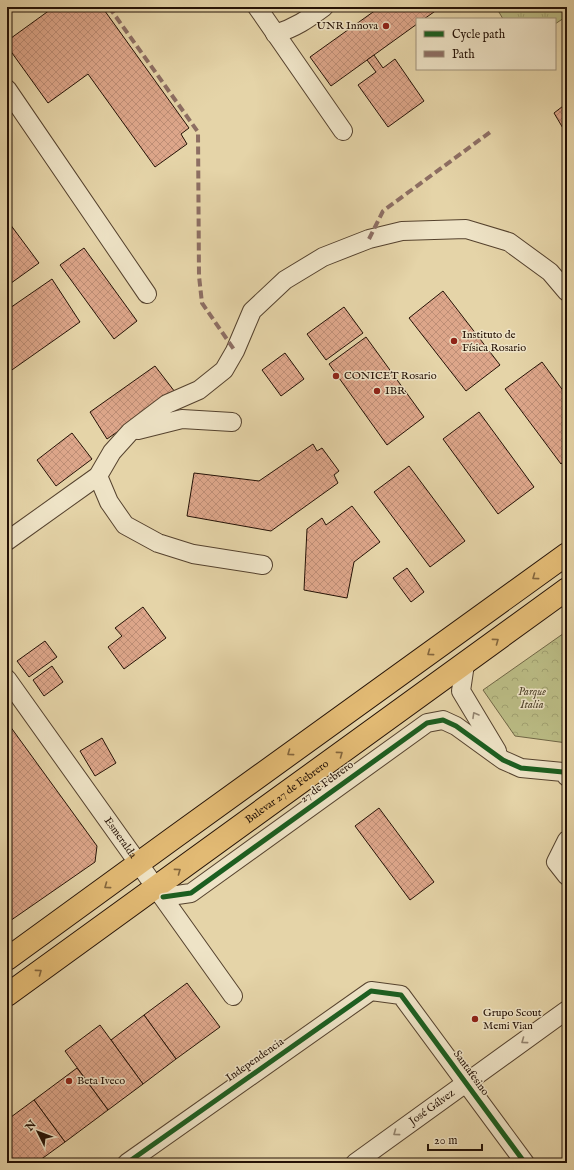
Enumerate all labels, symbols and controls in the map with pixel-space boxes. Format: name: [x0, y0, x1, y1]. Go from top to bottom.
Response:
legend: [416, 18, 556, 70]
place label: UNR Innova: [317, 19, 378, 33]
marker: UNR Innova: [381, 21, 391, 31]
text: Cycle path: [452, 27, 506, 43]
text: Path: [452, 47, 475, 62]
place label: Instituto de Física Rosario: [462, 328, 526, 355]
marker: Instituto de Física Rosario: [449, 336, 459, 346]
place label: CONICET Rosario: [344, 369, 437, 383]
marker: CONICET Rosario: [331, 371, 341, 381]
place label: IBR: [385, 384, 406, 398]
marker: IBR: [372, 386, 382, 396]
one-way arrow: [533, 572, 540, 579]
one-way arrow: [492, 638, 499, 646]
one-way arrow: [427, 648, 434, 656]
park label: Parque Italia: [518, 685, 546, 712]
one-way arrow: [472, 712, 479, 719]
one-way arrow: [288, 748, 295, 755]
one-way arrow: [336, 751, 343, 759]
street label: Bulevar 27 de Febrero: [243, 757, 332, 827]
street label: 27 de Febrero: [297, 758, 357, 806]
street label: Esmeralda: [101, 814, 140, 861]
one-way arrow: [174, 868, 181, 876]
one-way arrow: [104, 881, 111, 888]
one-way arrow: [34, 970, 41, 977]
place label: Grupo Scout Memi Vian: [483, 1006, 542, 1033]
marker: Grupo Scout Memi Vian: [470, 1014, 480, 1024]
street label: Independencia: [223, 1035, 287, 1085]
one-way arrow: [521, 1036, 528, 1044]
street label: Santafesino: [450, 1048, 492, 1098]
place label: Beta Iveco: [77, 1074, 125, 1088]
marker: Beta Iveco: [64, 1076, 74, 1086]
street label: José Gálvez: [405, 1086, 458, 1130]
north arrow: [18, 1112, 58, 1152]
text: N: [22, 1117, 40, 1135]
scale bar: [428, 1126, 482, 1152]
one-way arrow: [393, 1128, 400, 1136]
text: 20 m: [434, 1133, 457, 1148]

